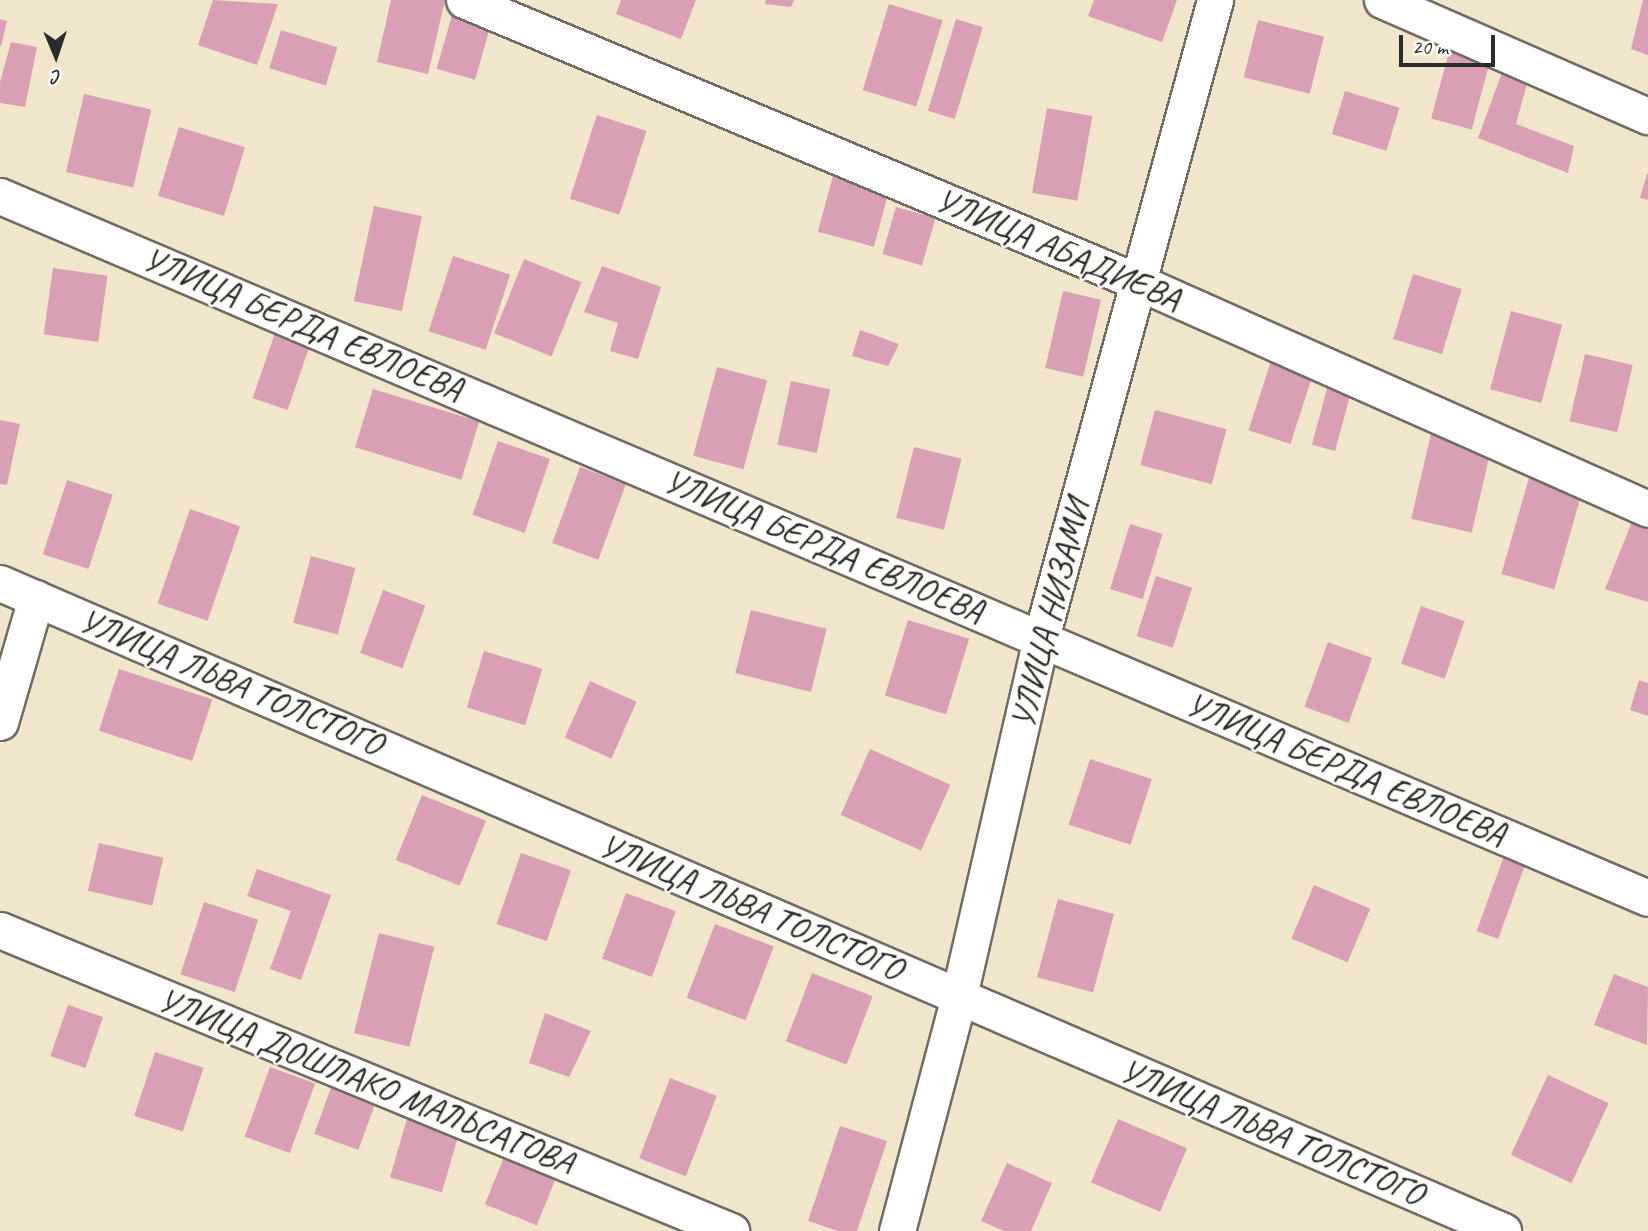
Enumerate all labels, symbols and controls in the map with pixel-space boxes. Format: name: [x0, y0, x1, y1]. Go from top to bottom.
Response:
north arrow: [21, 21, 91, 91]
scale bar: [1403, 21, 1499, 65]
text: 20 m: [1412, 34, 1448, 60]
text: С: [52, 65, 62, 89]
street label: УЛИЦА АБАДИЕВА: [929, 178, 1187, 320]
street label: УЛИЦА БЕРДА ЕВЛОЕВА: [137, 238, 469, 410]
street label: УЛИЦА БЕРДА ЕВЛОЕВА: [658, 460, 990, 632]
street label: УЛИЦА НИЗАМИ: [1002, 496, 1098, 732]
street label: УЛИЦА ЛЬВА ТОЛСТОГО: [72, 599, 390, 765]
street label: УЛИЦА БЕРДА ЕВЛОЕВА: [1180, 683, 1512, 855]
street label: УЛИЦА ЛЬВА ТОЛСТОГО: [592, 824, 910, 990]
street label: УЛИЦА ДОШЛАКО МАЛЬСАГОВА: [152, 978, 580, 1184]
street label: УЛИЦА ЛЬВА ТОЛСТОГО: [1113, 1049, 1431, 1215]

